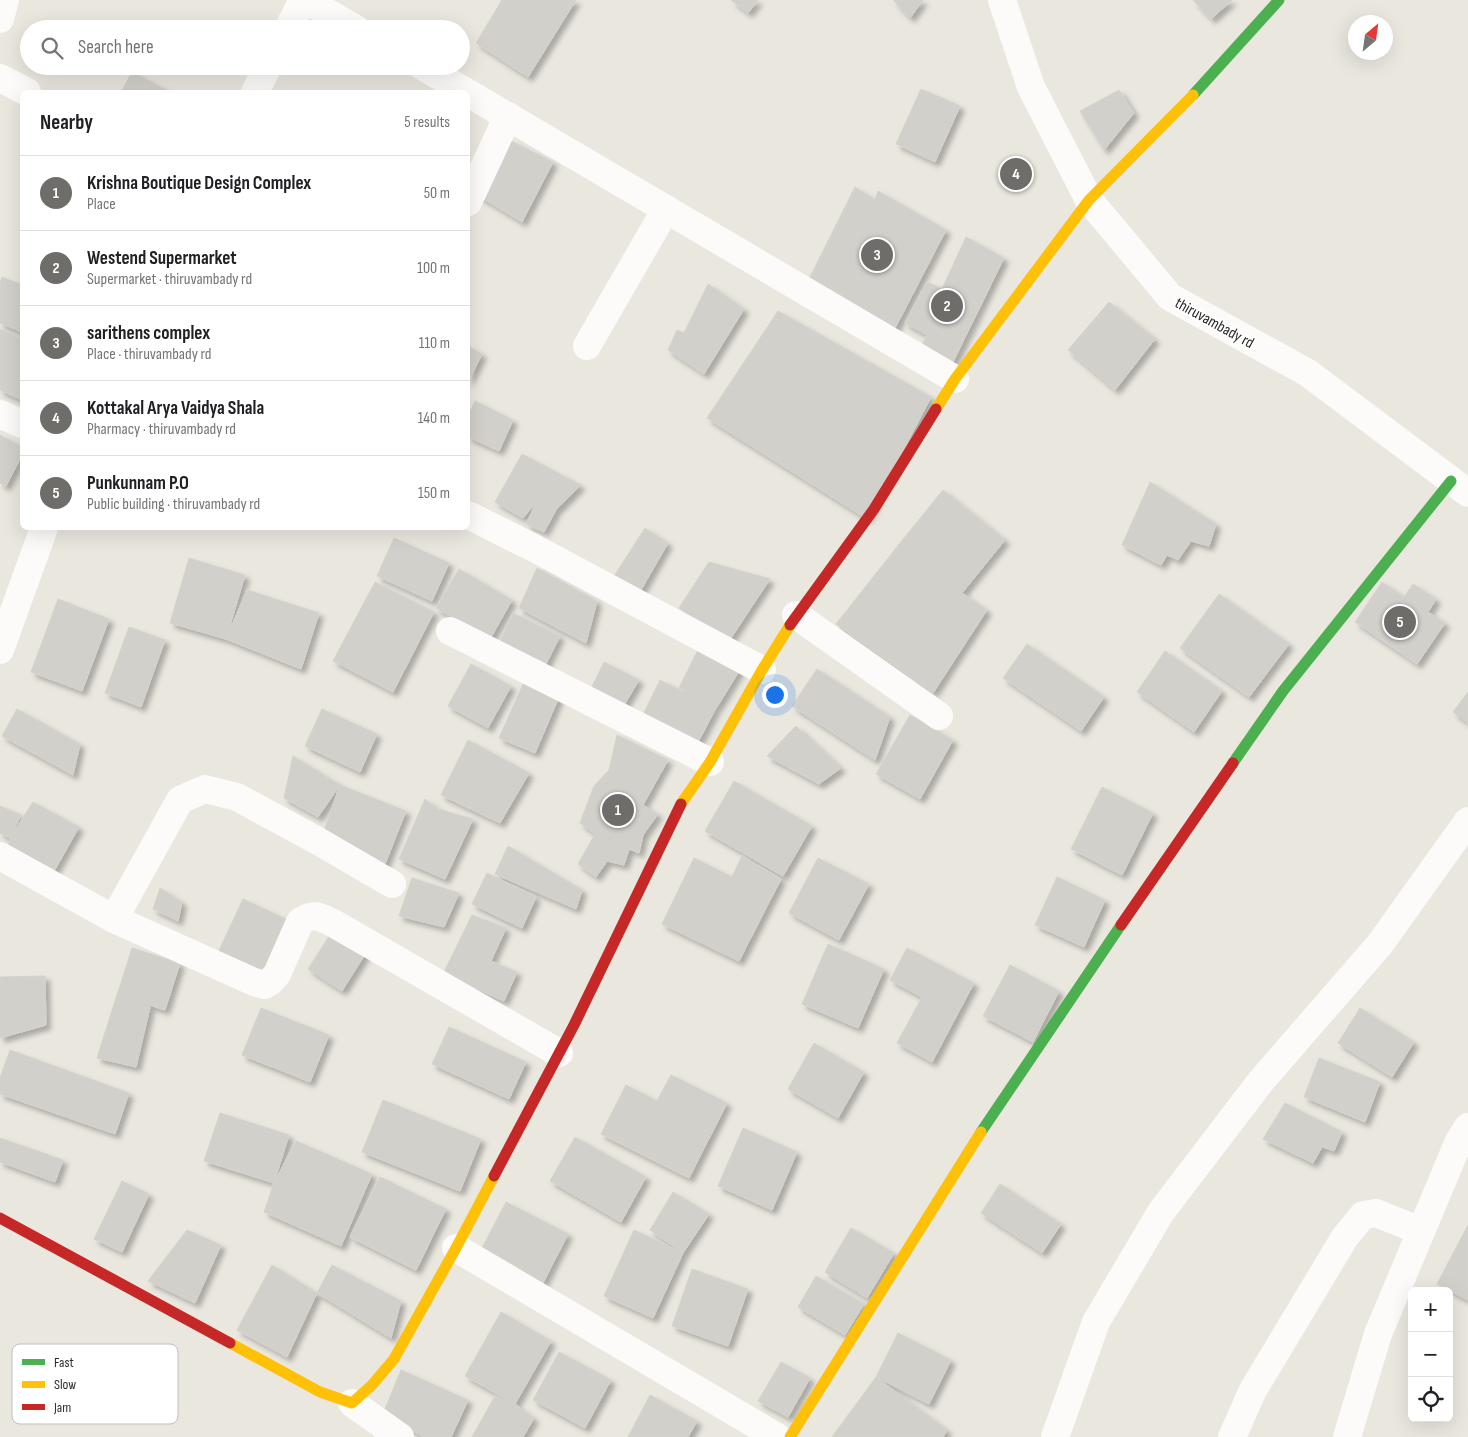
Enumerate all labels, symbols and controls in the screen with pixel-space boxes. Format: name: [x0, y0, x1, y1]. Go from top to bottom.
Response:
north arrow: [1348, 15, 1393, 60]
search box: [20, 20, 470, 75]
icon: search: [38, 34, 66, 62]
text: Search here: [78, 36, 154, 59]
text: Nearby: [40, 110, 93, 135]
text: 5 results: [404, 113, 450, 132]
pin: 4: [1000, 155, 1032, 193]
text: Krishna Boutique Design Complex: [87, 172, 311, 195]
text: 1: [53, 184, 59, 203]
text: 50 m: [424, 184, 450, 203]
text: Place: [87, 195, 116, 214]
pin: 3: [861, 236, 893, 274]
text: Westend Supermarket: [87, 247, 237, 270]
text: 2: [52, 259, 60, 278]
text: 100 m: [417, 259, 450, 278]
text: Supermarket · thiruvambady rd: [87, 270, 252, 289]
pin: 2: [931, 287, 963, 325]
street label: thiruvambady rd: [1171, 294, 1257, 353]
text: sarithens complex: [87, 322, 210, 345]
text: 3: [52, 334, 60, 353]
text: 110 m: [419, 334, 450, 353]
text: Place · thiruvambady rd: [87, 345, 211, 364]
text: Kottakal Arya Vaidya Shala: [87, 397, 264, 420]
text: 4: [52, 409, 60, 428]
text: 140 m: [418, 409, 450, 428]
text: Pharmacy · thiruvambady rd: [87, 420, 236, 439]
text: Punkunnam P.O: [87, 472, 189, 495]
text: 5: [52, 484, 60, 503]
text: 150 m: [418, 484, 450, 503]
text: Public building · thiruvambady rd: [87, 495, 260, 514]
pin: 5: [1384, 603, 1416, 641]
your location: [762, 682, 788, 708]
pin: 1: [602, 791, 634, 829]
map controls: [1408, 1287, 1453, 1422]
button: +: [1408, 1287, 1453, 1332]
button: −: [1408, 1332, 1453, 1377]
legend: [12, 1344, 178, 1424]
text: Fast: [54, 1354, 74, 1371]
text: Slow: [54, 1376, 76, 1393]
button: locate: [1408, 1377, 1453, 1422]
text: Jam: [53, 1399, 71, 1416]

